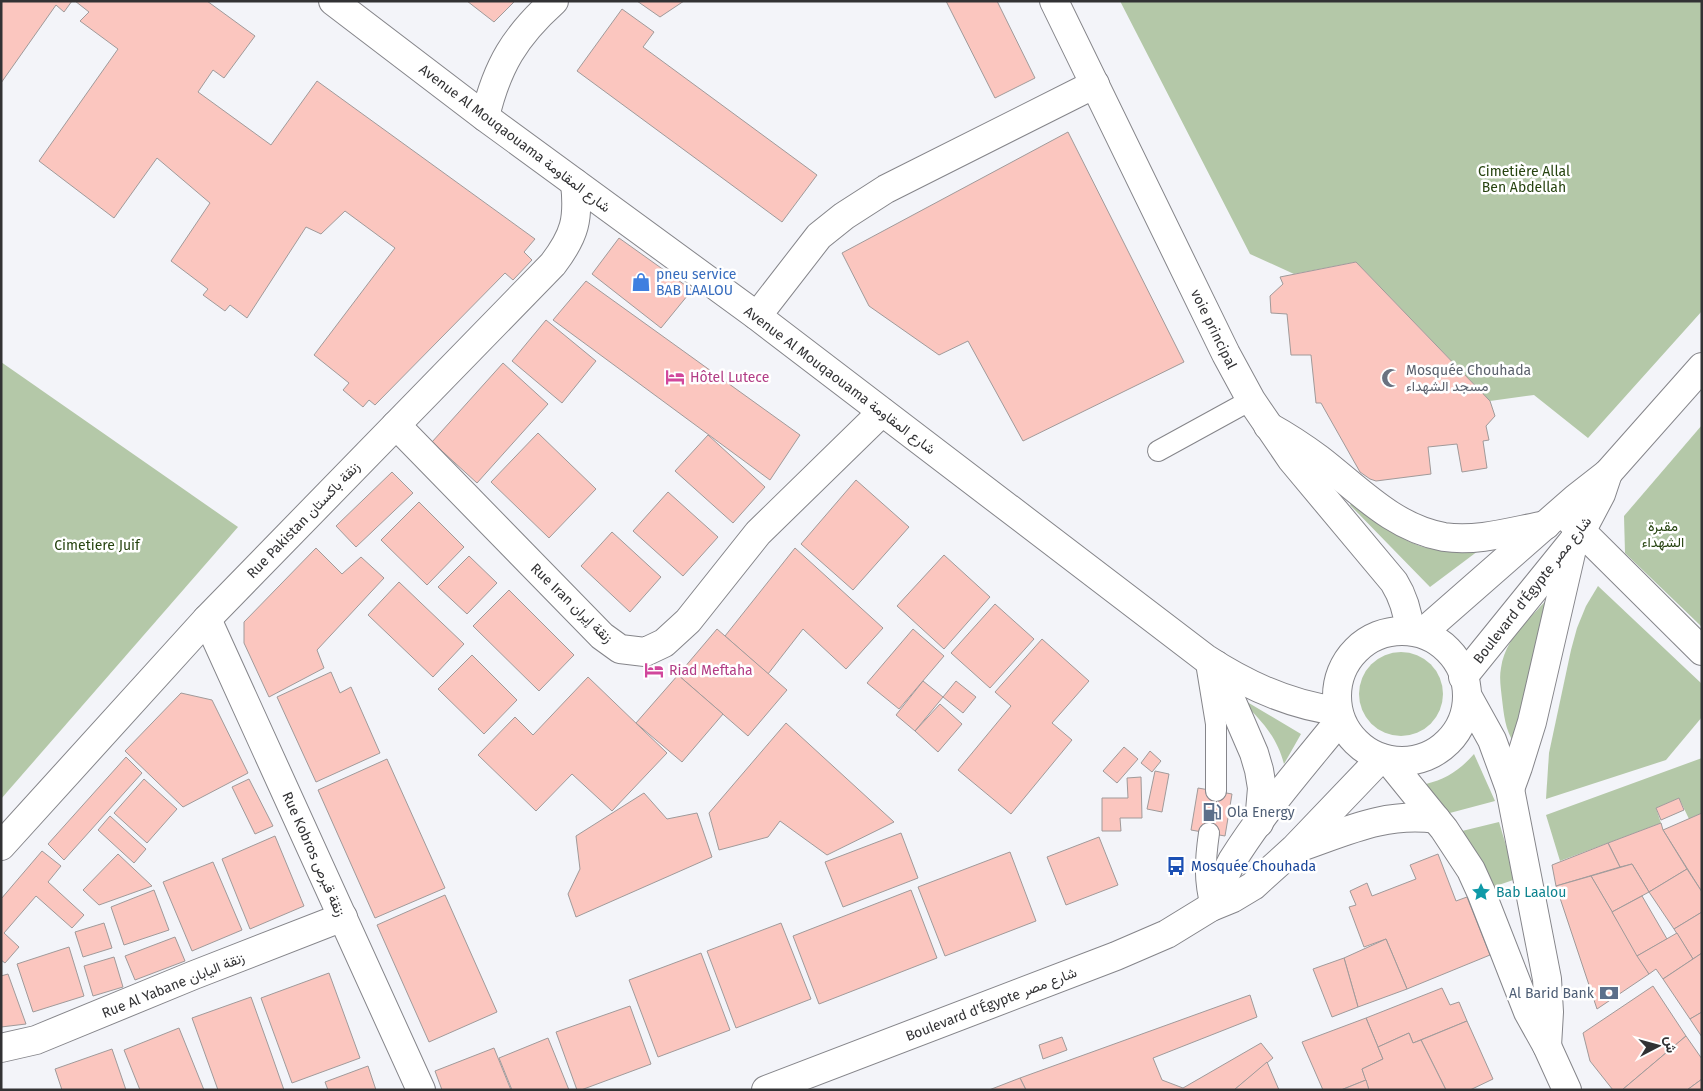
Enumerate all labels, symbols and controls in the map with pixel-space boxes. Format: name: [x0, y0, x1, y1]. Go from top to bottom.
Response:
street label: Avenue Al Mouqaouama شارع المقاومة: [414, 61, 614, 218]
park label: Cimetière Allal Ben Abdellah: [1478, 163, 1570, 196]
place label: pneu service BAB LAALOU: [656, 266, 736, 299]
shop icon: pneu service BAB LAALOU: [630, 271, 652, 293]
street label: voie principal: [1187, 287, 1240, 372]
street label: Avenue Al Mouqaouama شارع المقاومة: [739, 303, 939, 460]
place label: Mosquée Chouhada مسجد الشهداء: [1406, 362, 1531, 395]
hotel icon: Hôtel Lutece: [664, 366, 686, 388]
mosque icon: Mosquée Chouhada مسجد الشهداء: [1380, 367, 1402, 389]
place label: Hôtel Lutece: [690, 369, 769, 386]
street label: Rue Pakistan زنقة باكستان: [243, 458, 364, 582]
street label: Boulevard d'Égypte شارع مصر: [1469, 513, 1597, 668]
park label: مقبرة الشهداء: [1642, 518, 1684, 551]
park label: Cimetiere Juif: [54, 537, 141, 554]
street label: Rue Iran زنقة إيران: [526, 560, 616, 648]
hotel icon: Riad Meftaha: [643, 659, 665, 681]
place label: Riad Meftaha: [669, 662, 753, 679]
street label: Rue Kobros زنقة قبرص: [278, 789, 349, 919]
fuel station icon: Ola Energy: [1201, 801, 1223, 823]
place label: Ola Energy: [1227, 804, 1295, 821]
bus stop icon: Mosquée Chouhada: [1165, 855, 1187, 877]
place label: Mosquée Chouhada: [1191, 858, 1316, 875]
place icon: Bab Laalou: [1470, 881, 1492, 903]
place label: Bab Laalou: [1496, 884, 1566, 901]
street label: Rue Al Yabane زنقة اليابان: [99, 949, 247, 1022]
street label: Boulevard d'Égypte شارع مصر: [903, 963, 1080, 1047]
bank icon: Al Barid Bank: [1598, 982, 1620, 1004]
place label: Al Barid Bank: [1509, 985, 1595, 1002]
north arrow: [1633, 1021, 1683, 1071]
text: ش: [1661, 1035, 1680, 1054]

